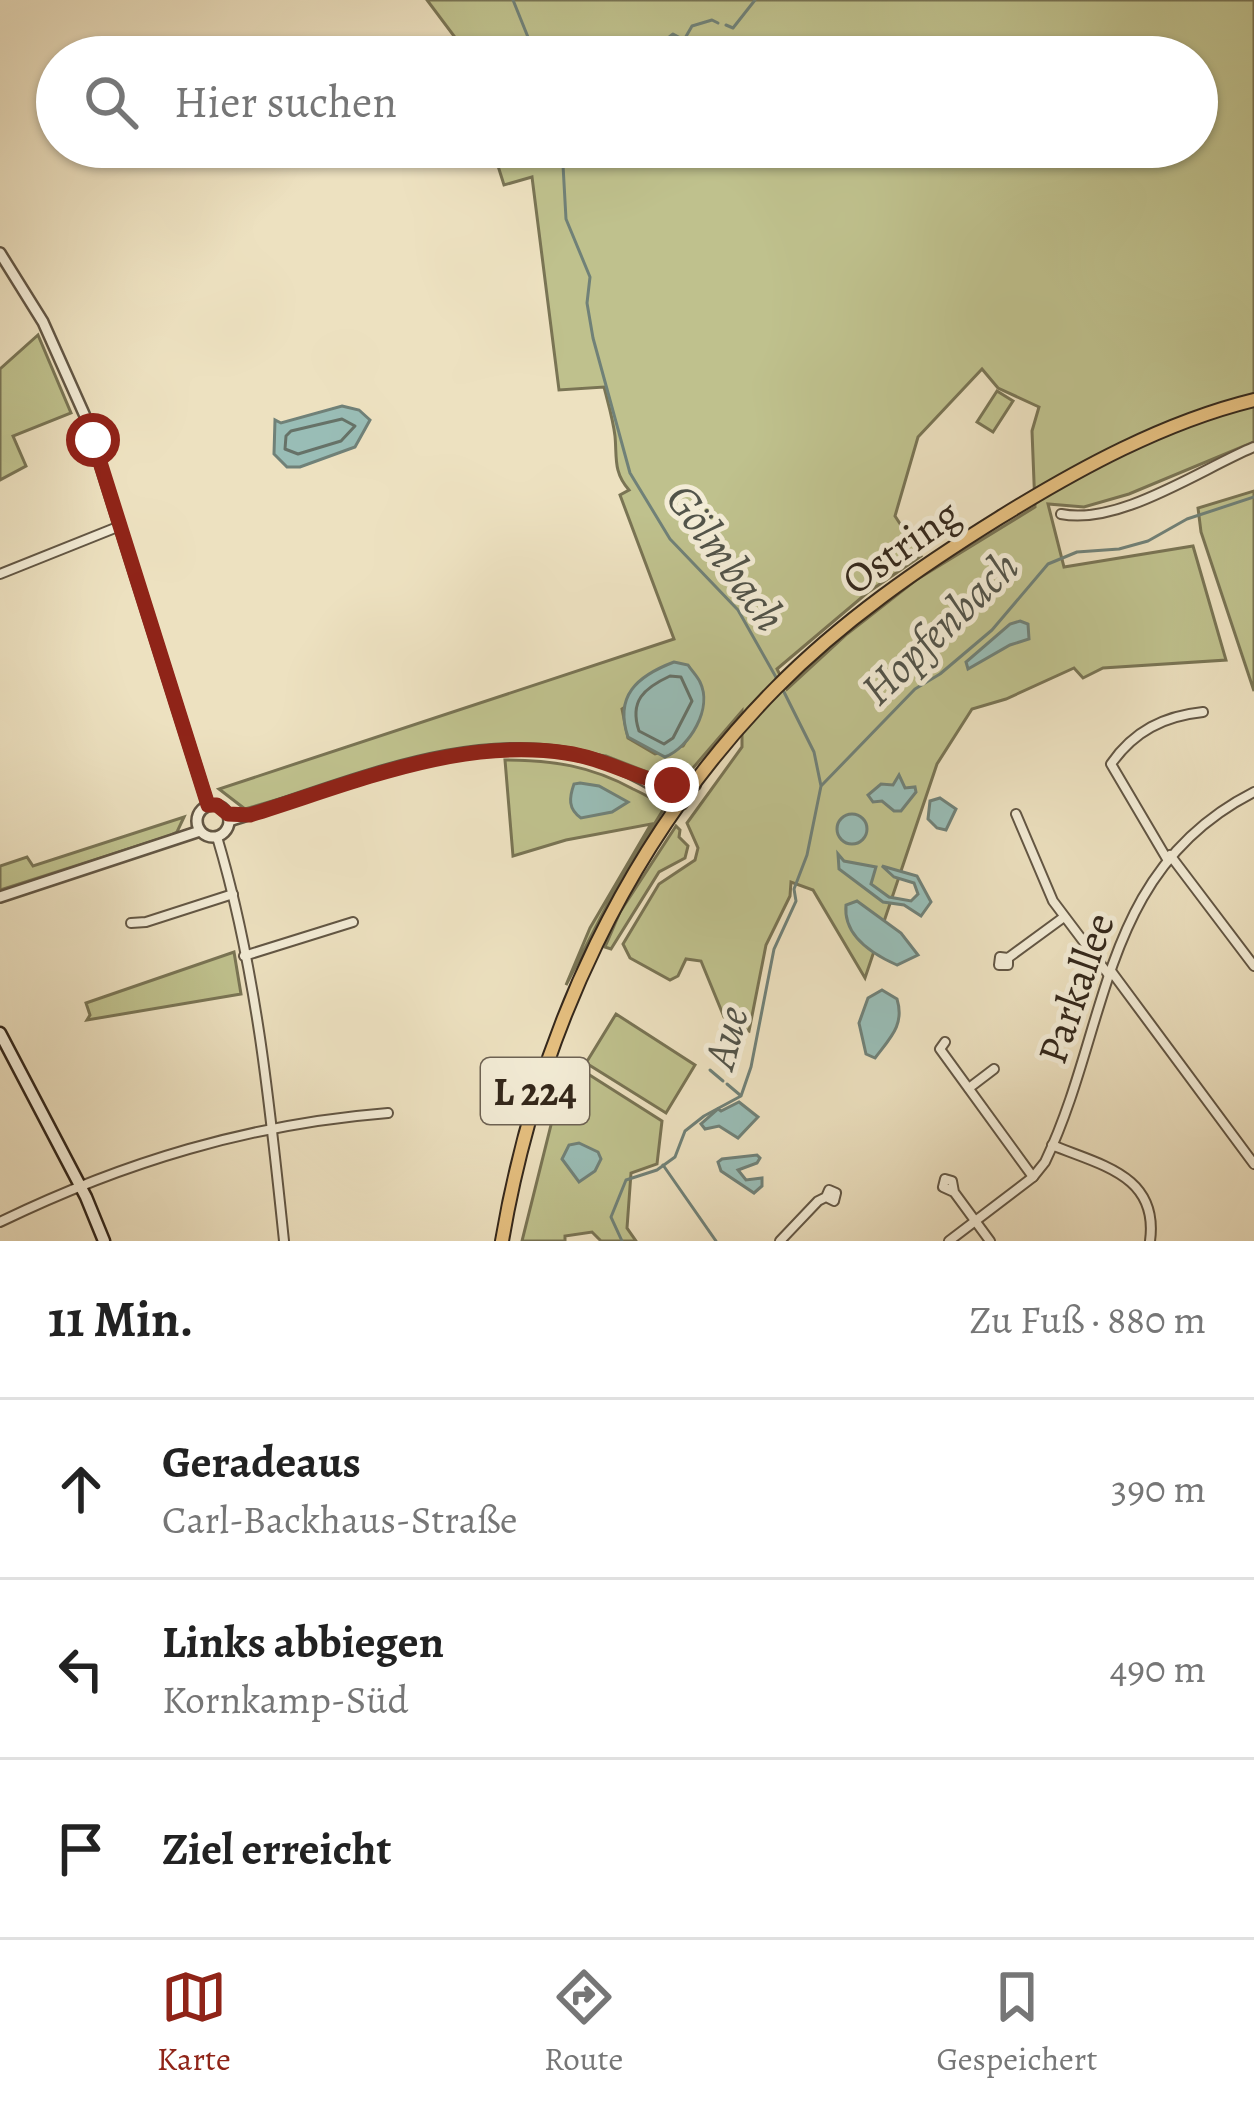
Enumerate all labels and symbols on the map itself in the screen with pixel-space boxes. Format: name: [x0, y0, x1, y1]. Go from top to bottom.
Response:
route start: [66, 413, 120, 467]
water label: Gölmbach: [651, 471, 801, 644]
street label: Ostring: [830, 485, 971, 608]
water label: Hopfenbach: [847, 536, 1033, 719]
route end: [645, 758, 699, 812]
street label: Parkallee: [1023, 905, 1128, 1071]
water label: Aue: [687, 999, 764, 1077]
road number: L 224: [481, 1058, 589, 1124]

